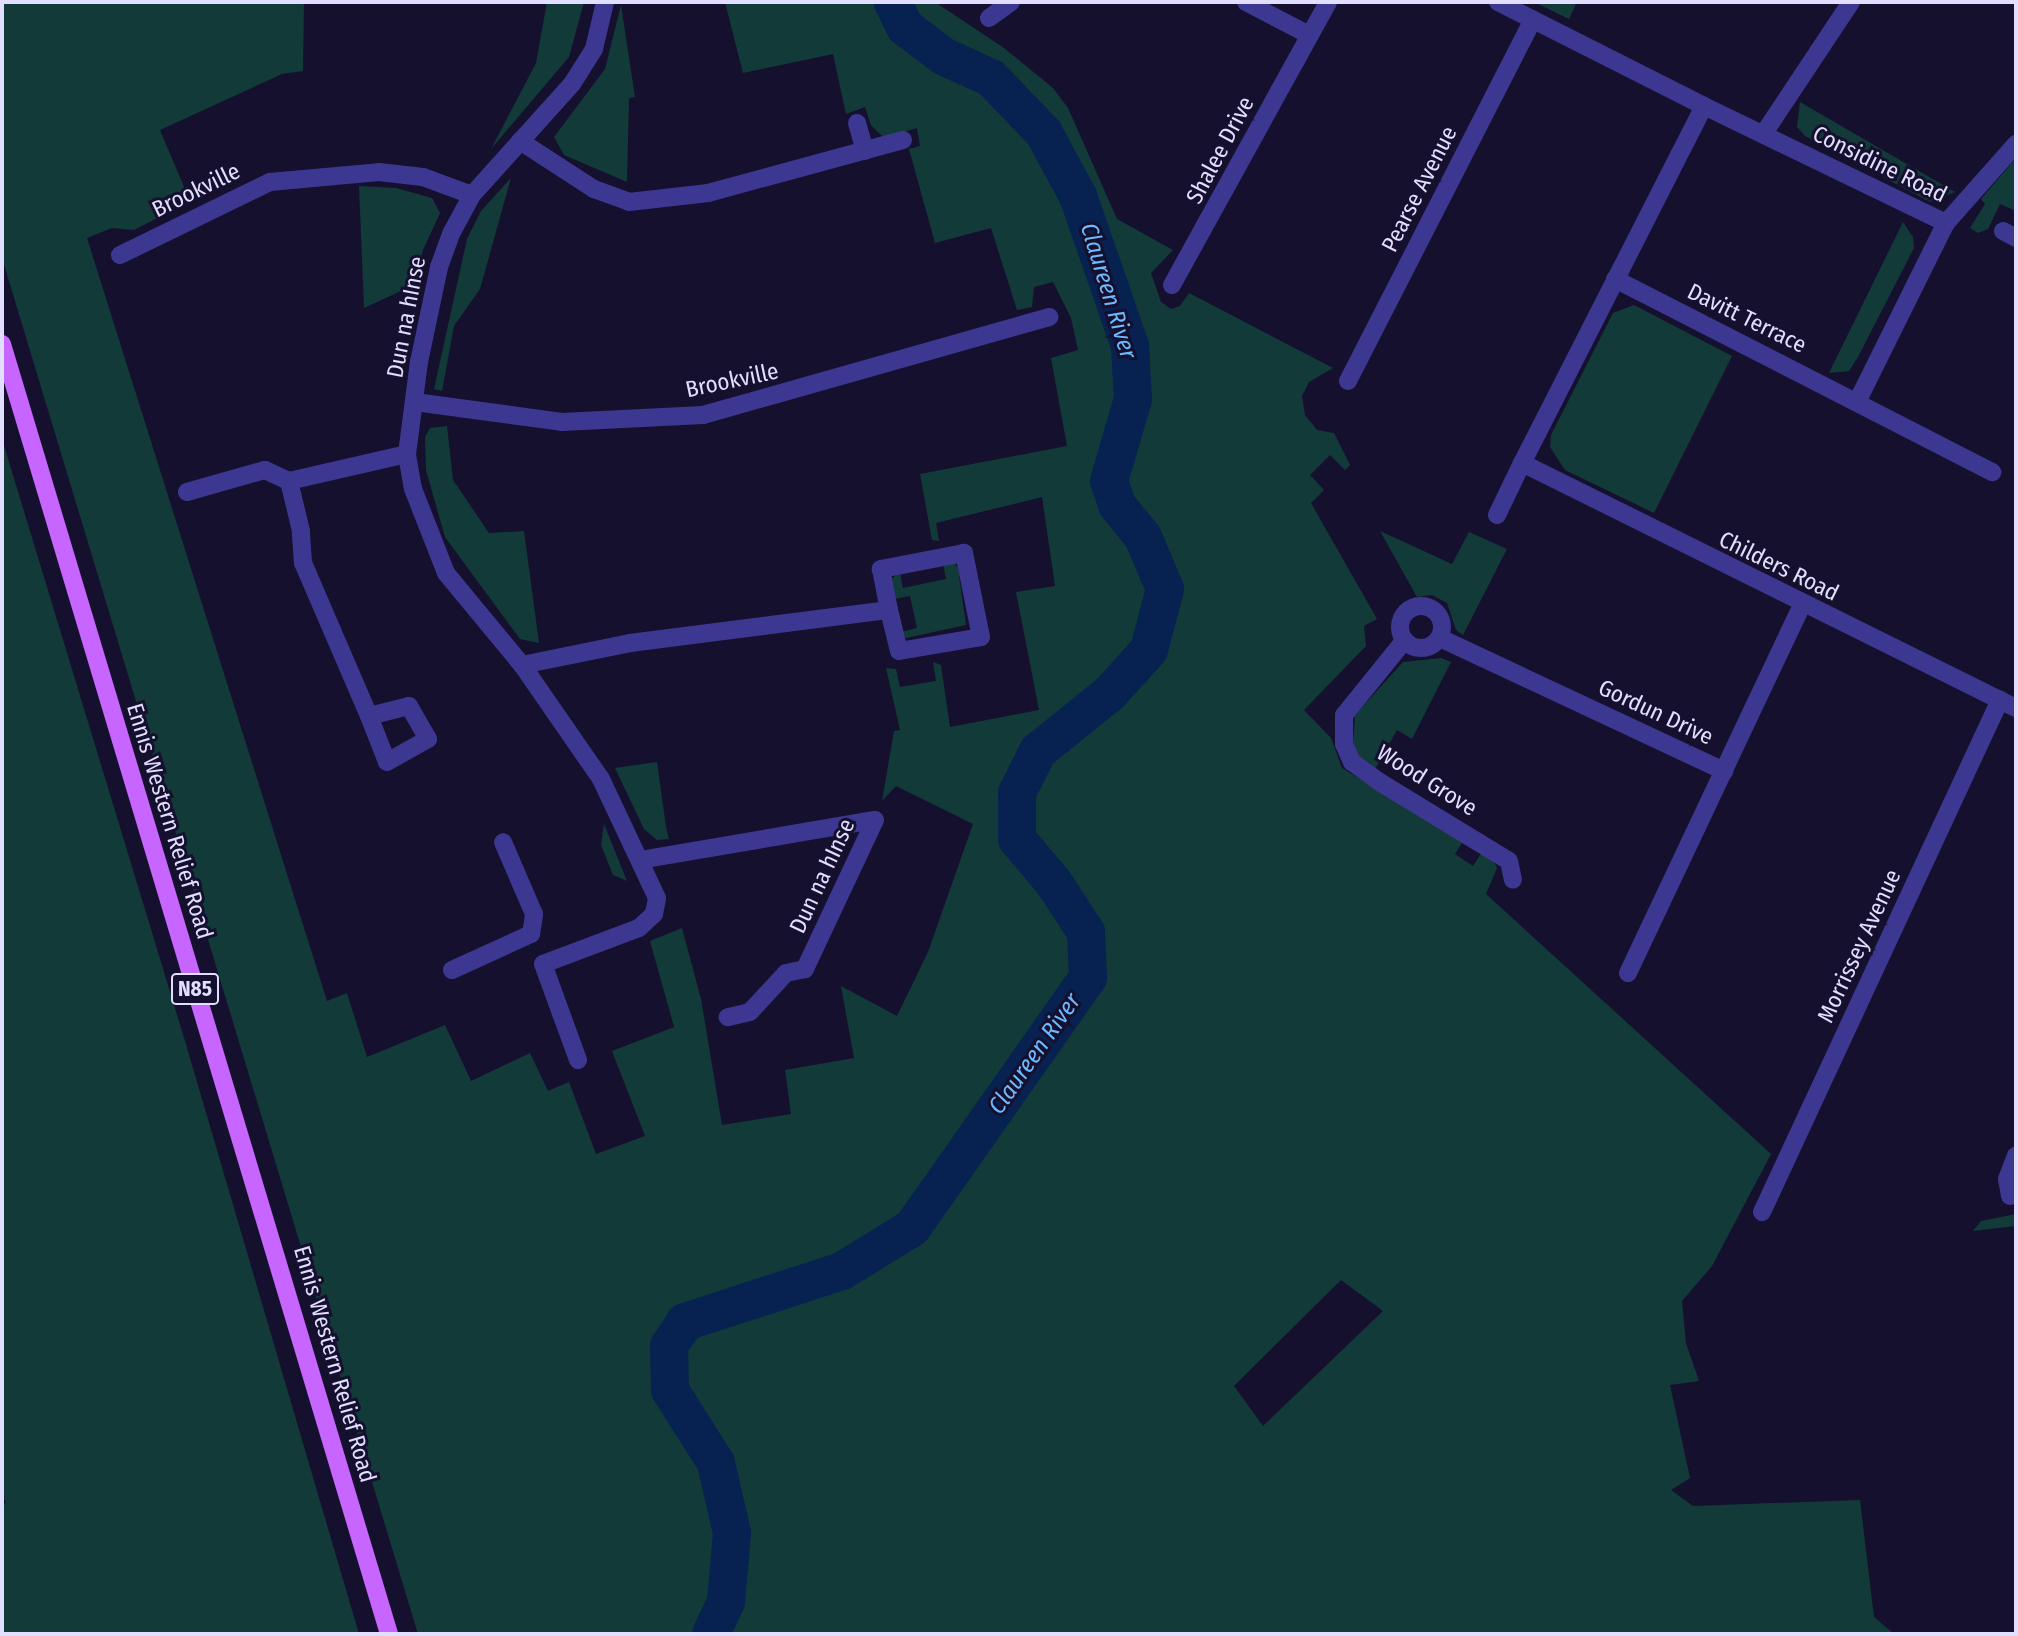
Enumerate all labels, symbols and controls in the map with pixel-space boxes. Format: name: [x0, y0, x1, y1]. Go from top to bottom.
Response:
street label: Shalee Drive: [1180, 92, 1260, 208]
street label: Considine Road: [1808, 120, 1952, 208]
street label: Pearse Avenue: [1376, 122, 1462, 256]
street label: Brookville: [148, 157, 244, 223]
water label: Claureen River: [1074, 220, 1142, 362]
street label: Dun na hInse: [381, 254, 431, 380]
street label: Davitt Terrace: [1683, 277, 1811, 359]
street label: Brookville: [683, 357, 781, 403]
street label: Childers Road: [1715, 525, 1843, 607]
street label: Gordun Drive: [1594, 673, 1718, 751]
street label: Ennis Western Relief Road: [121, 700, 219, 942]
street label: Wood Grove: [1372, 738, 1482, 822]
street label: Dun na hInse: [783, 814, 861, 938]
street label: Morrissey Avenue: [1811, 865, 1907, 1027]
road number: N85: [170, 972, 220, 1006]
water label: Claureen River: [983, 988, 1087, 1120]
street label: Ennis Western Relief Road: [288, 1242, 382, 1486]

